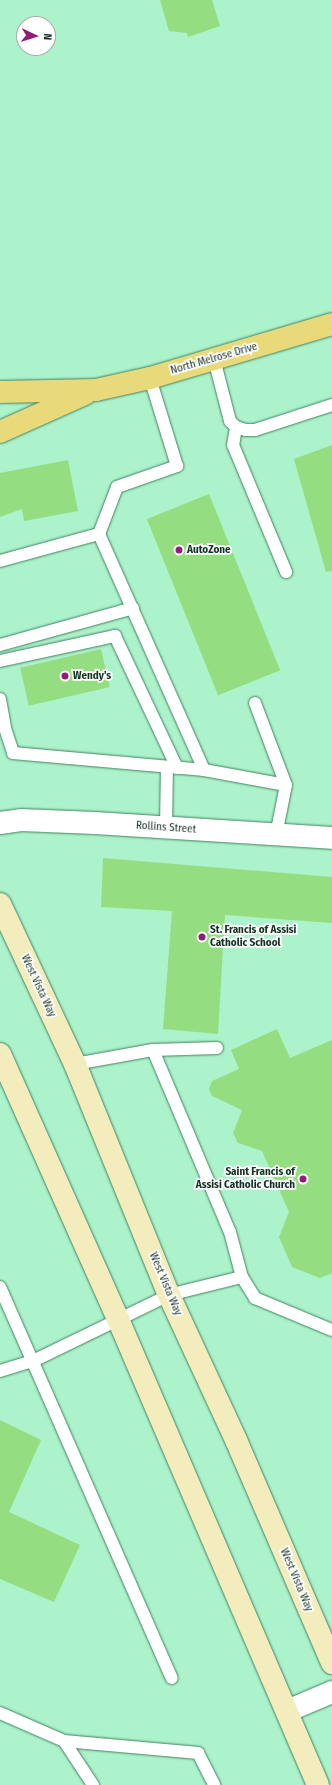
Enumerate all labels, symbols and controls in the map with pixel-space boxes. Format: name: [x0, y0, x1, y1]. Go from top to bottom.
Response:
north arrow: [16, 16, 56, 56]
text: N: [41, 33, 54, 41]
street label: North Melrose Drive: [169, 340, 259, 378]
place label: AutoZone: [187, 543, 231, 557]
marker: AutoZone: [174, 545, 184, 555]
place label: Wendy's: [73, 669, 111, 683]
marker: Wendy's: [60, 671, 70, 681]
street label: Rollins Street: [135, 819, 197, 837]
place label: St. Francis of Assisi Catholic School: [210, 924, 296, 950]
marker: St. Francis of Assisi Catholic School: [197, 932, 207, 942]
street label: West Vista Way: [18, 953, 58, 1019]
place label: Saint Francis of Assisi Catholic Church: [196, 1166, 295, 1192]
marker: Saint Francis of Assisi Catholic Church: [298, 1174, 308, 1184]
street label: West Vista Way: [146, 1251, 184, 1317]
street label: West Vista Way: [277, 1547, 315, 1613]

